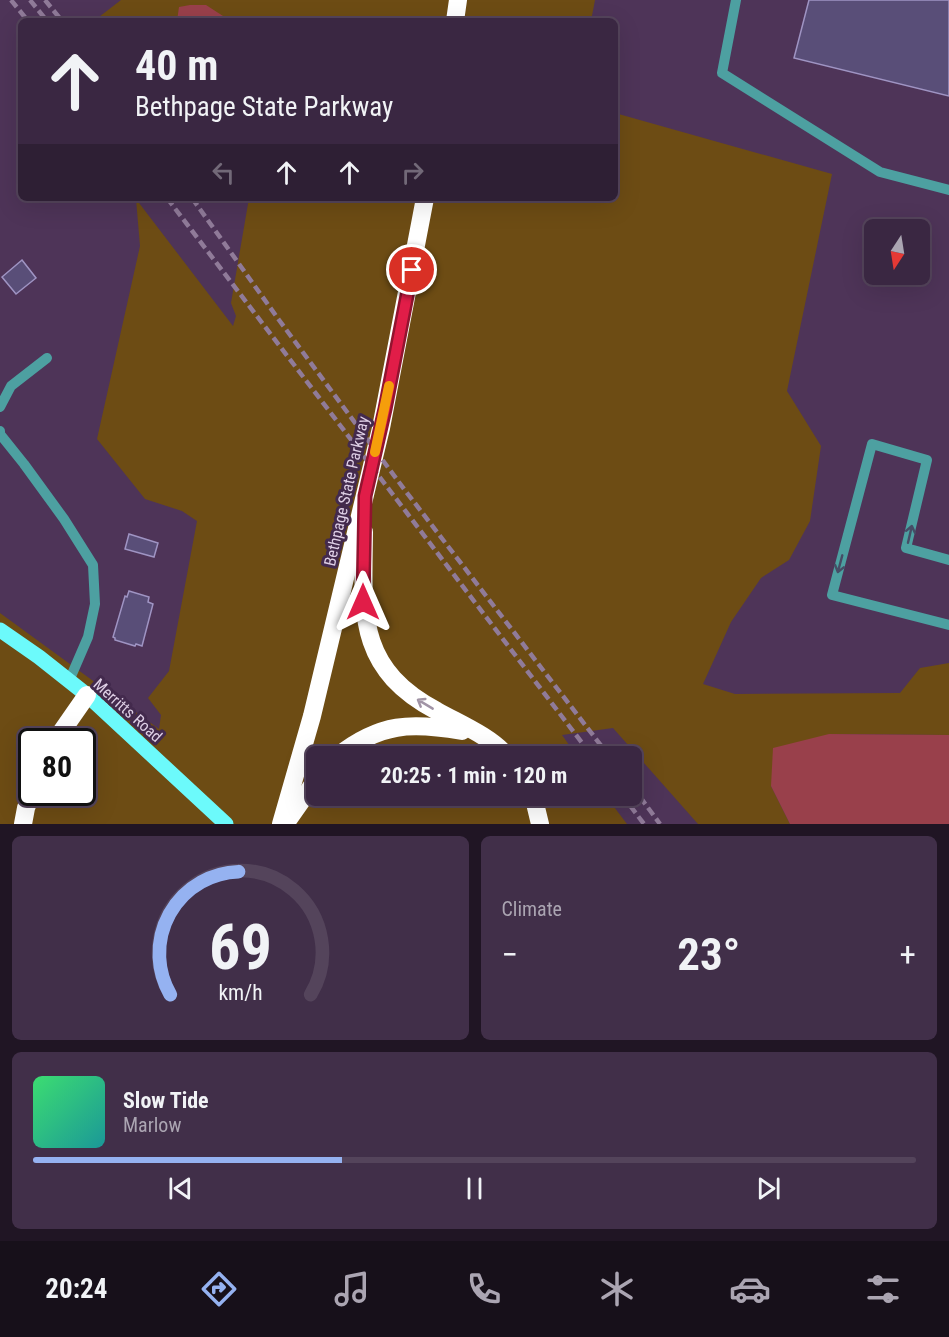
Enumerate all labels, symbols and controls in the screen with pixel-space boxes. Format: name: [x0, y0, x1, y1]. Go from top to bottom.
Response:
text: 40 m: [135, 41, 218, 90]
icon: ahead: [36, 42, 114, 120]
text: Bethpage State Parkway: [135, 91, 393, 123]
icon: left: [207, 156, 240, 189]
icon: ahead: [270, 156, 303, 189]
icon: ahead: [333, 156, 366, 189]
icon: right: [396, 156, 429, 189]
north arrow: [864, 219, 930, 285]
map controls: [864, 219, 930, 285]
pin: [386, 244, 437, 295]
icon: arrive: [395, 253, 428, 286]
street label: Bethpage State Parkway: [320, 414, 373, 568]
one-way arrow: [904, 525, 916, 544]
one-way arrow: [834, 554, 846, 573]
position arrow: [331, 570, 395, 634]
street label: Merritts Road: [90, 675, 166, 746]
one-way arrow: [417, 698, 434, 710]
speed limit sign: 80: [18, 728, 96, 806]
text: 20:25 · 1 min · 120 m: [381, 763, 567, 788]
text: Climate: [502, 897, 562, 921]
text: 69: [209, 911, 272, 984]
text: 23°: [677, 928, 740, 981]
text: −: [502, 935, 518, 974]
text: +: [900, 935, 916, 974]
text: km/h: [218, 980, 262, 1005]
text: Slow Tide: [123, 1088, 209, 1113]
text: Marlow: [123, 1113, 181, 1137]
icon: previous: [164, 1172, 197, 1205]
icon: pause: [458, 1172, 491, 1205]
icon: next: [752, 1172, 785, 1205]
icon: directions: [198, 1268, 240, 1310]
icon: music: [331, 1268, 373, 1310]
icon: phone: [463, 1268, 505, 1310]
icon: climate: [596, 1268, 638, 1310]
icon: car: [729, 1268, 771, 1310]
icon: filters: [862, 1268, 904, 1310]
text: 20:24: [45, 1273, 107, 1305]

